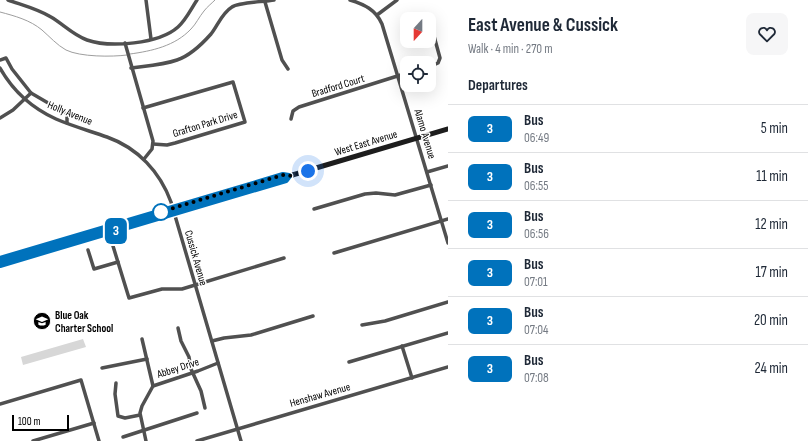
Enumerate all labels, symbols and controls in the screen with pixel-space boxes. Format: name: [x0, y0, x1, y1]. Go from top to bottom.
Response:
north arrow: [400, 12, 436, 48]
map controls: [400, 12, 436, 92]
button: heart: [746, 13, 788, 55]
text: East Avenue & Cussick: [468, 14, 618, 37]
text: Walk · 4 min · 270 m: [468, 41, 553, 57]
button: locate: [400, 56, 436, 92]
street label: Bradford Court: [310, 72, 367, 100]
text: Departures: [468, 76, 528, 95]
street label: Holly Avenue: [46, 98, 94, 128]
street label: Alamo Avenue: [411, 107, 439, 160]
street label: Grafton Park Drive: [171, 108, 239, 140]
text: Bus: [524, 111, 543, 130]
text: 5 min: [761, 119, 788, 138]
text: 3: [487, 120, 493, 137]
street label: West East Avenue: [333, 127, 399, 159]
text: 06:49: [524, 130, 549, 146]
text: Bus: [524, 159, 543, 178]
your location: [298, 161, 318, 181]
text: 11 min: [756, 167, 788, 186]
text: 3: [487, 168, 493, 185]
text: 06:55: [524, 178, 548, 194]
unlabelled marker: [152, 203, 170, 221]
text: Bus: [524, 207, 543, 226]
text: 12 min: [755, 215, 788, 234]
text: 3: [487, 216, 493, 233]
line badge: 3: [103, 218, 129, 244]
text: 3: [113, 222, 119, 239]
text: 06:56: [524, 226, 549, 242]
street label: Cussick Avenue: [182, 229, 210, 287]
text: Bus: [524, 255, 543, 274]
text: 17 min: [756, 263, 788, 282]
text: 3: [487, 264, 493, 281]
text: 07:01: [524, 274, 548, 290]
text: Bus: [524, 303, 543, 322]
place label: Blue Oak Charter School: [55, 309, 113, 335]
school or university icon: Blue Oak Charter School: [32, 311, 52, 331]
text: 20 min: [754, 311, 788, 330]
text: 3: [487, 312, 493, 329]
text: 07:04: [524, 322, 549, 338]
text: Bus: [524, 351, 543, 370]
street label: Abbey Drive: [154, 355, 201, 381]
text: 24 min: [754, 359, 788, 378]
text: 3: [487, 360, 493, 377]
text: 07:08: [524, 370, 549, 386]
street label: Henshaw Avenue: [288, 380, 352, 410]
scale bar: [12, 413, 69, 432]
text: 100 m: [18, 415, 40, 428]

